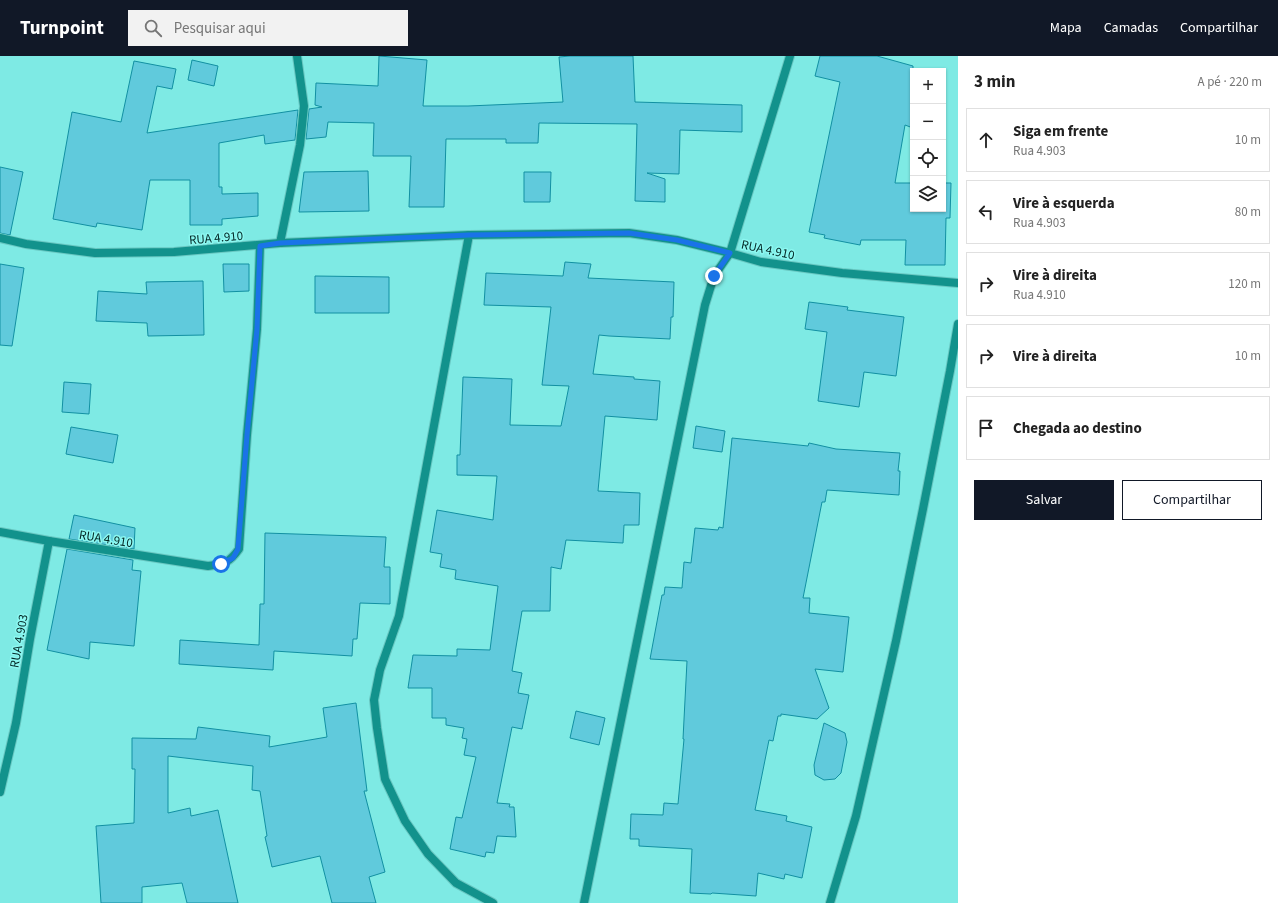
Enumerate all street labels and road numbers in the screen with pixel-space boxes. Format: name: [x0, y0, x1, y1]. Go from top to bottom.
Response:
street label: RUA 4.910: [188, 227, 244, 249]
street label: RUA 4.910: [739, 236, 796, 264]
street label: RUA 4.910: [78, 526, 134, 552]
street label: RUA 4.903: [5, 613, 33, 669]

